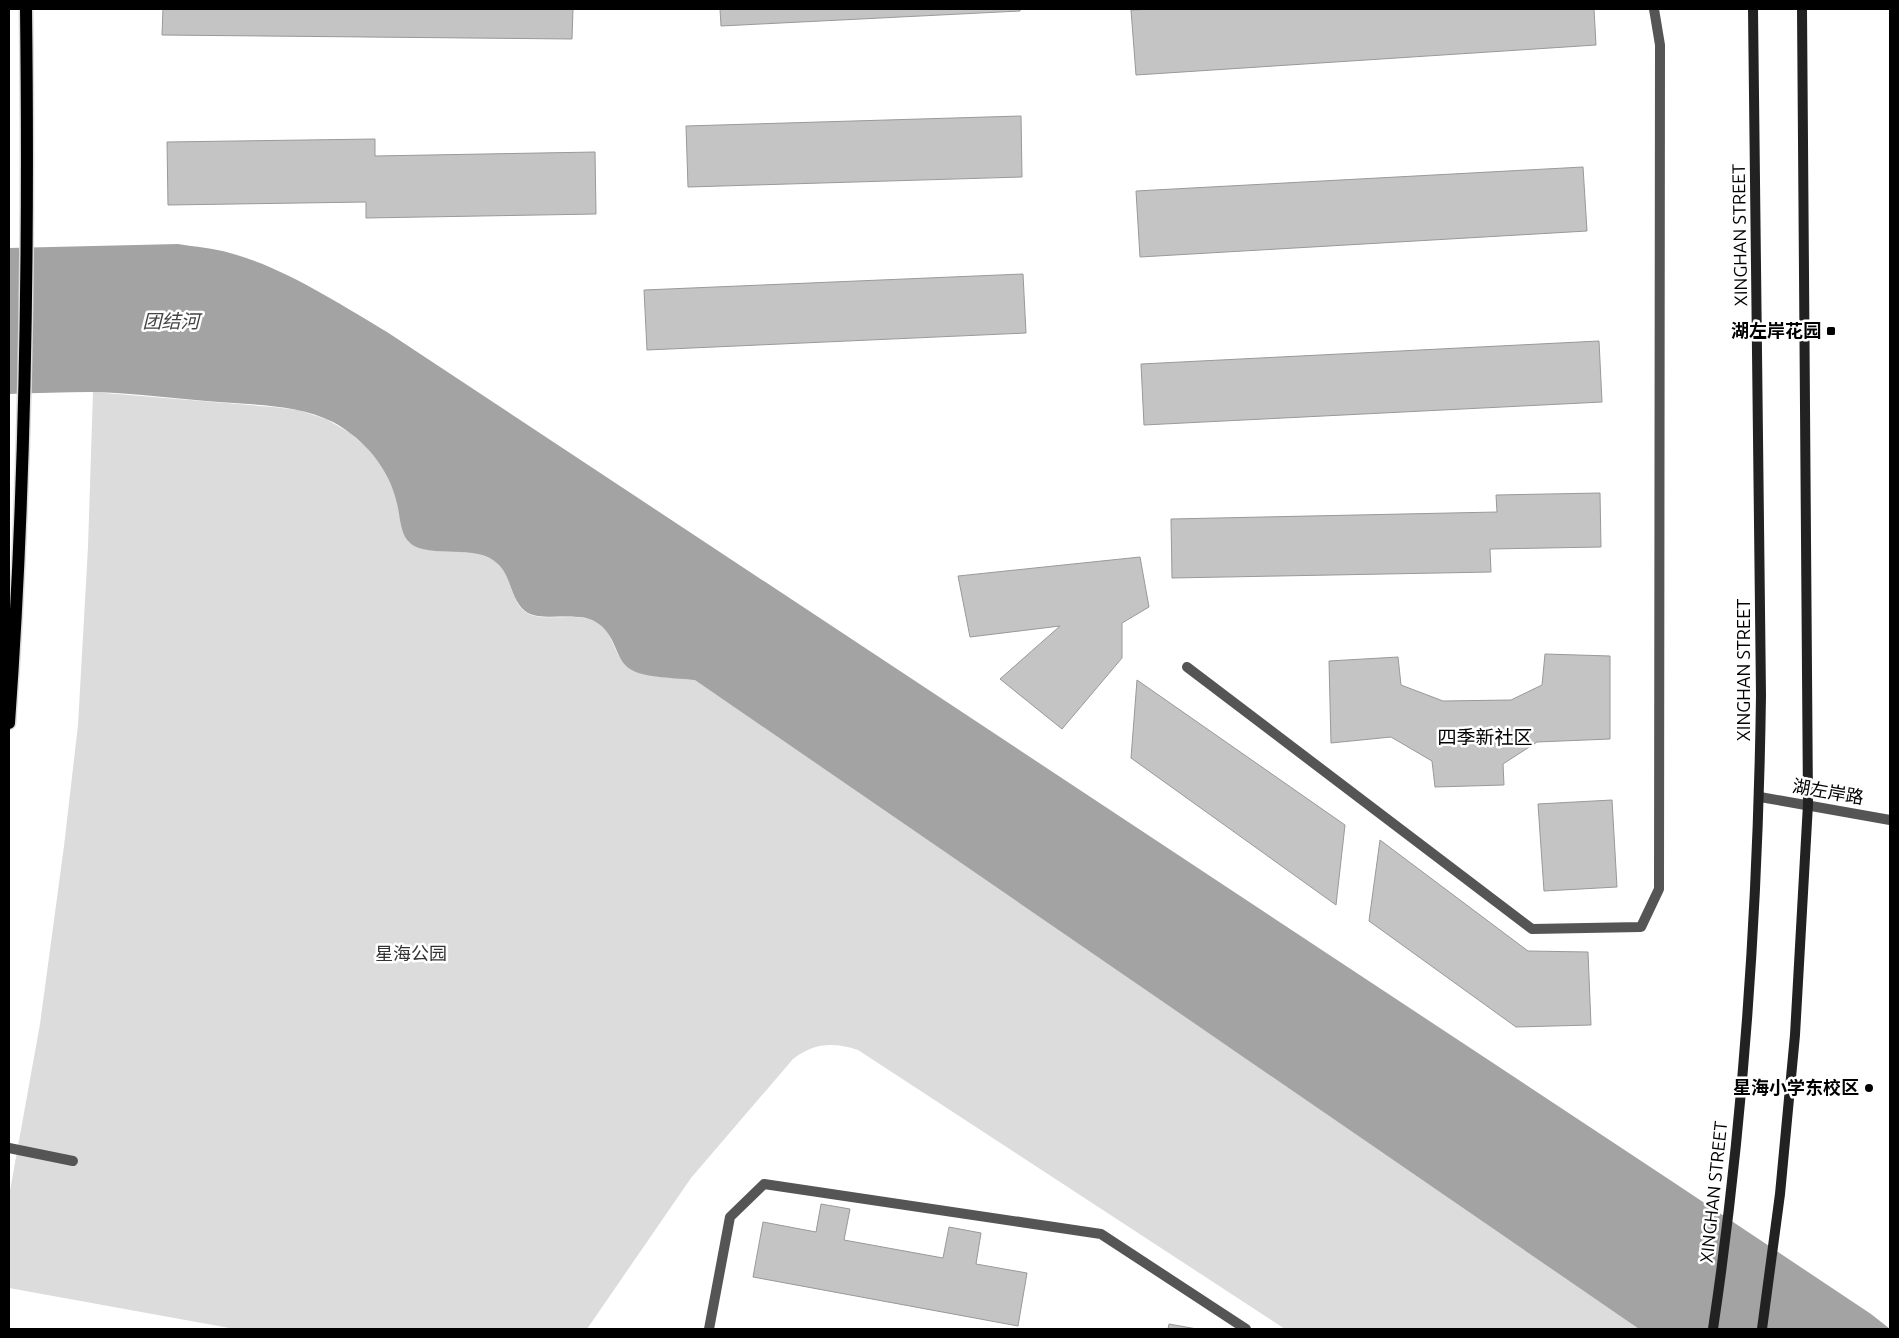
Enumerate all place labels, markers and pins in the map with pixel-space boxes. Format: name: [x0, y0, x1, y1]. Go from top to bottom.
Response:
place label: 湖左岸花园: [1731, 320, 1821, 340]
marker: 湖左岸花园: [1825, 325, 1837, 337]
place label: 星海小学东校区: [1733, 1077, 1859, 1097]
marker: 星海小学东校区: [1863, 1082, 1875, 1094]

